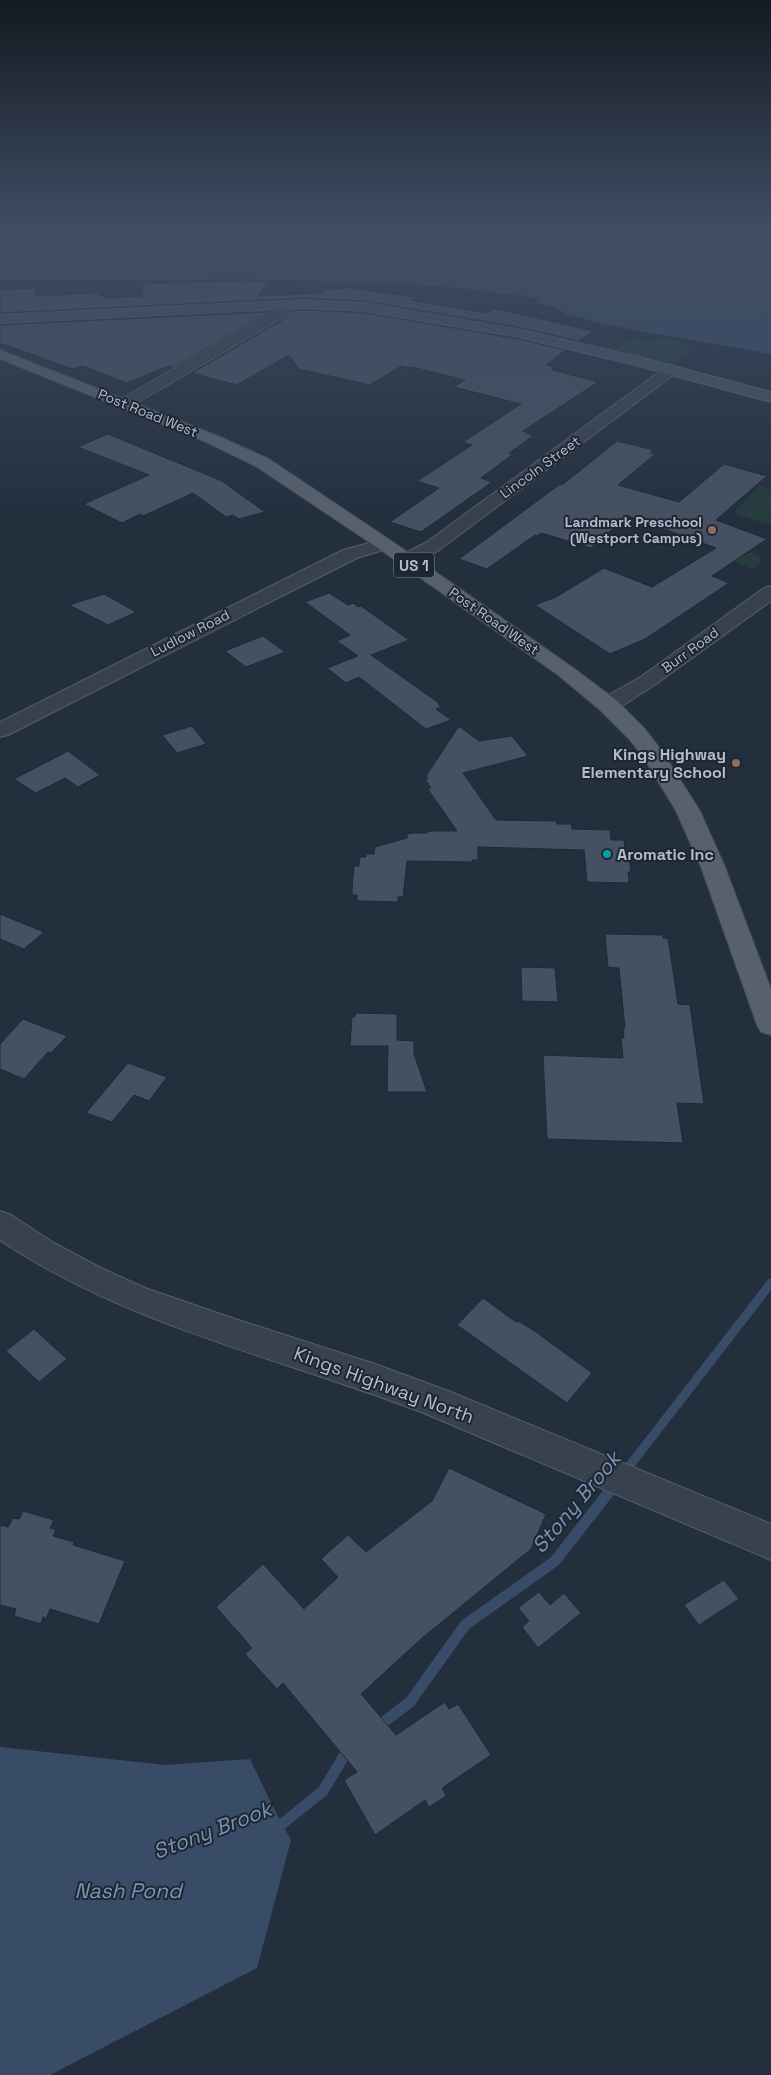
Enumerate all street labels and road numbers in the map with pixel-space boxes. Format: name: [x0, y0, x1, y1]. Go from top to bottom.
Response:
street label: Post Road West: [96, 385, 200, 441]
street label: Lincoln Street: [496, 432, 584, 502]
road number: US 1: [394, 552, 434, 578]
street label: Post Road West: [445, 583, 543, 659]
street label: Ludlow Road: [147, 605, 233, 661]
street label: Burr Road: [658, 623, 722, 677]
street label: Kings Highway North: [290, 1341, 478, 1429]

